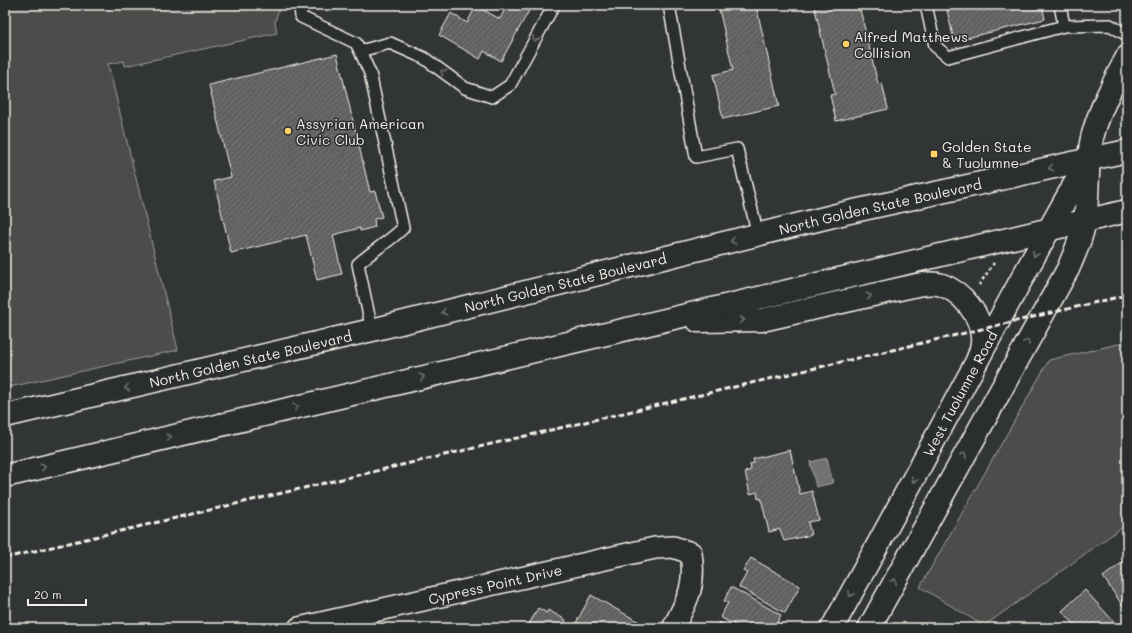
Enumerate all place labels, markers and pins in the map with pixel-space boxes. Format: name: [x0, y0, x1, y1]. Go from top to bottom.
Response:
place label: Alfred Matthews Collision: [854, 27, 968, 62]
marker: Alfred Matthews Collision: [841, 39, 851, 49]
place label: Assyrian American Civic Club: [296, 114, 424, 149]
marker: Assyrian American Civic Club: [283, 126, 293, 136]
place label: Golden State & Tuolumne: [942, 137, 1032, 172]
marker: Golden State & Tuolumne: [929, 149, 939, 159]

